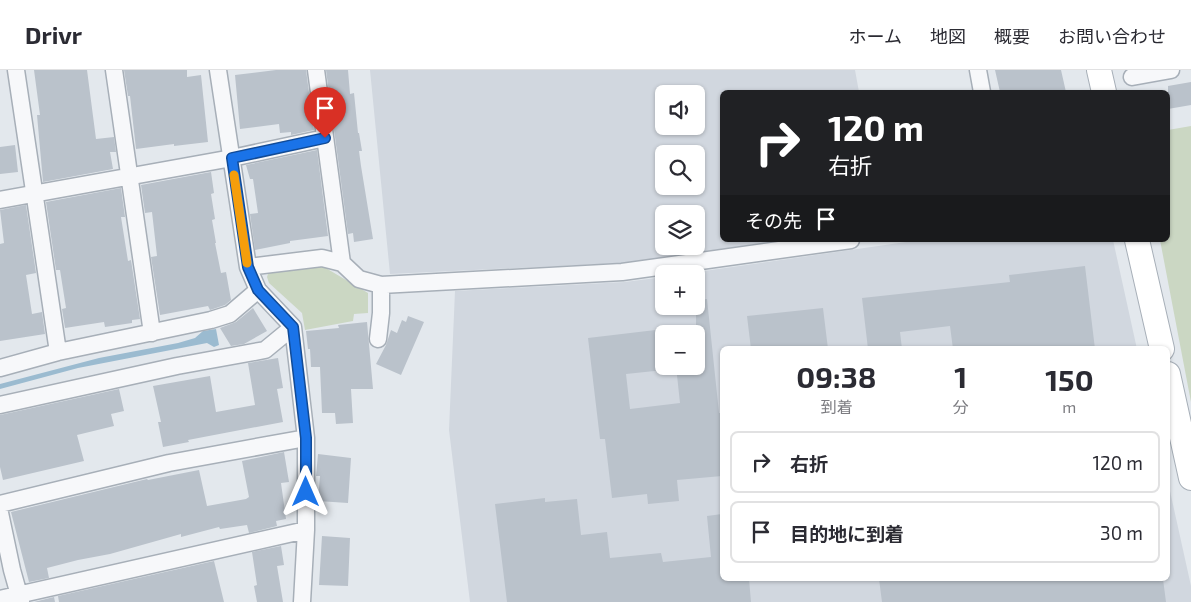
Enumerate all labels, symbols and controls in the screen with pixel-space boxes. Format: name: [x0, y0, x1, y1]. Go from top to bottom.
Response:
text: Drivr: [25, 20, 82, 49]
text: ホーム: [849, 25, 902, 47]
text: 地図: [930, 25, 966, 47]
text: 概要: [994, 25, 1030, 47]
text: お問い合わせ: [1058, 25, 1166, 47]
map controls: [655, 85, 705, 375]
button: sound: [655, 85, 705, 135]
pin: [304, 87, 346, 138]
icon: arrive: [311, 94, 339, 122]
text: 120 m: [828, 106, 924, 148]
icon: right: [745, 110, 810, 175]
button: search: [655, 145, 705, 195]
text: 右折: [828, 152, 872, 178]
button: layers: [655, 205, 705, 255]
icon: arrive: [812, 205, 840, 233]
text: その先: [745, 209, 802, 232]
button: +: [655, 265, 705, 315]
button: −: [655, 325, 705, 375]
text: 09:38: [796, 358, 876, 394]
text: 1: [954, 358, 967, 394]
text: 150: [1045, 361, 1094, 397]
text: 到着: [820, 397, 852, 416]
text: 分: [953, 397, 969, 416]
text: m: [1062, 397, 1076, 416]
icon: right: [747, 448, 775, 476]
text: 120 m: [1092, 451, 1143, 474]
text: 右折: [790, 452, 828, 475]
position arrow: [279, 465, 331, 517]
icon: arrive: [747, 518, 775, 546]
text: 30 m: [1100, 521, 1143, 544]
text: 目的地に到着: [790, 522, 904, 545]

